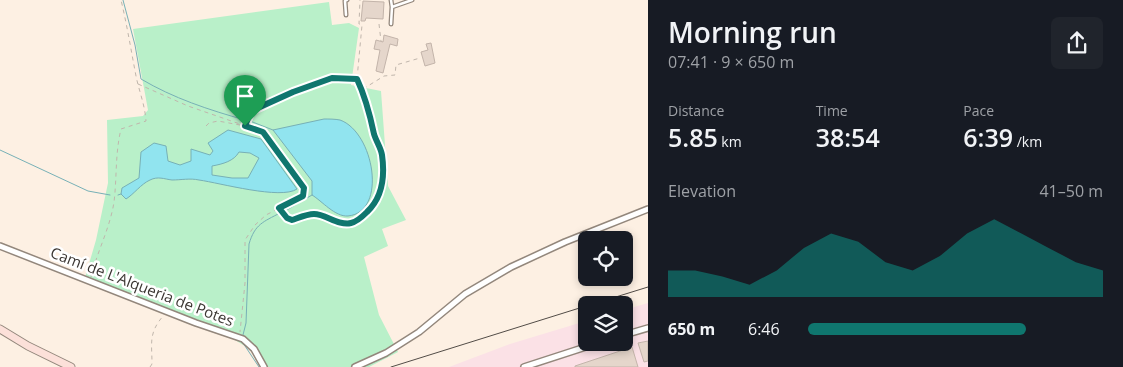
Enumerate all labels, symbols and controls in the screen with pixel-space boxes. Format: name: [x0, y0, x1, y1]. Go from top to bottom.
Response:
text: Morning run: [668, 13, 837, 51]
button: share: [1051, 17, 1103, 69]
text: 07:41 · 9 × 650 m: [668, 51, 794, 73]
pin: [224, 75, 266, 126]
icon: arrive: [231, 82, 259, 110]
text: Distance: [668, 101, 724, 120]
text: Time: [816, 101, 848, 120]
text: Pace: [963, 101, 994, 120]
text: 5.85: [668, 120, 718, 154]
text: 38:54: [816, 120, 880, 154]
text: 6:39: [963, 120, 1013, 154]
text: km: [718, 132, 742, 151]
text: /km: [1013, 132, 1042, 151]
text: Elevation: [668, 180, 736, 202]
text: 41–50 m: [1039, 180, 1103, 202]
map controls: [578, 231, 633, 351]
button: locate: [578, 231, 633, 286]
street label: Camí de L'Alqueria de Potes: [48, 242, 237, 330]
button: layers: [578, 296, 633, 351]
text: 650 m: [668, 318, 715, 340]
text: 6:46: [748, 318, 780, 340]

